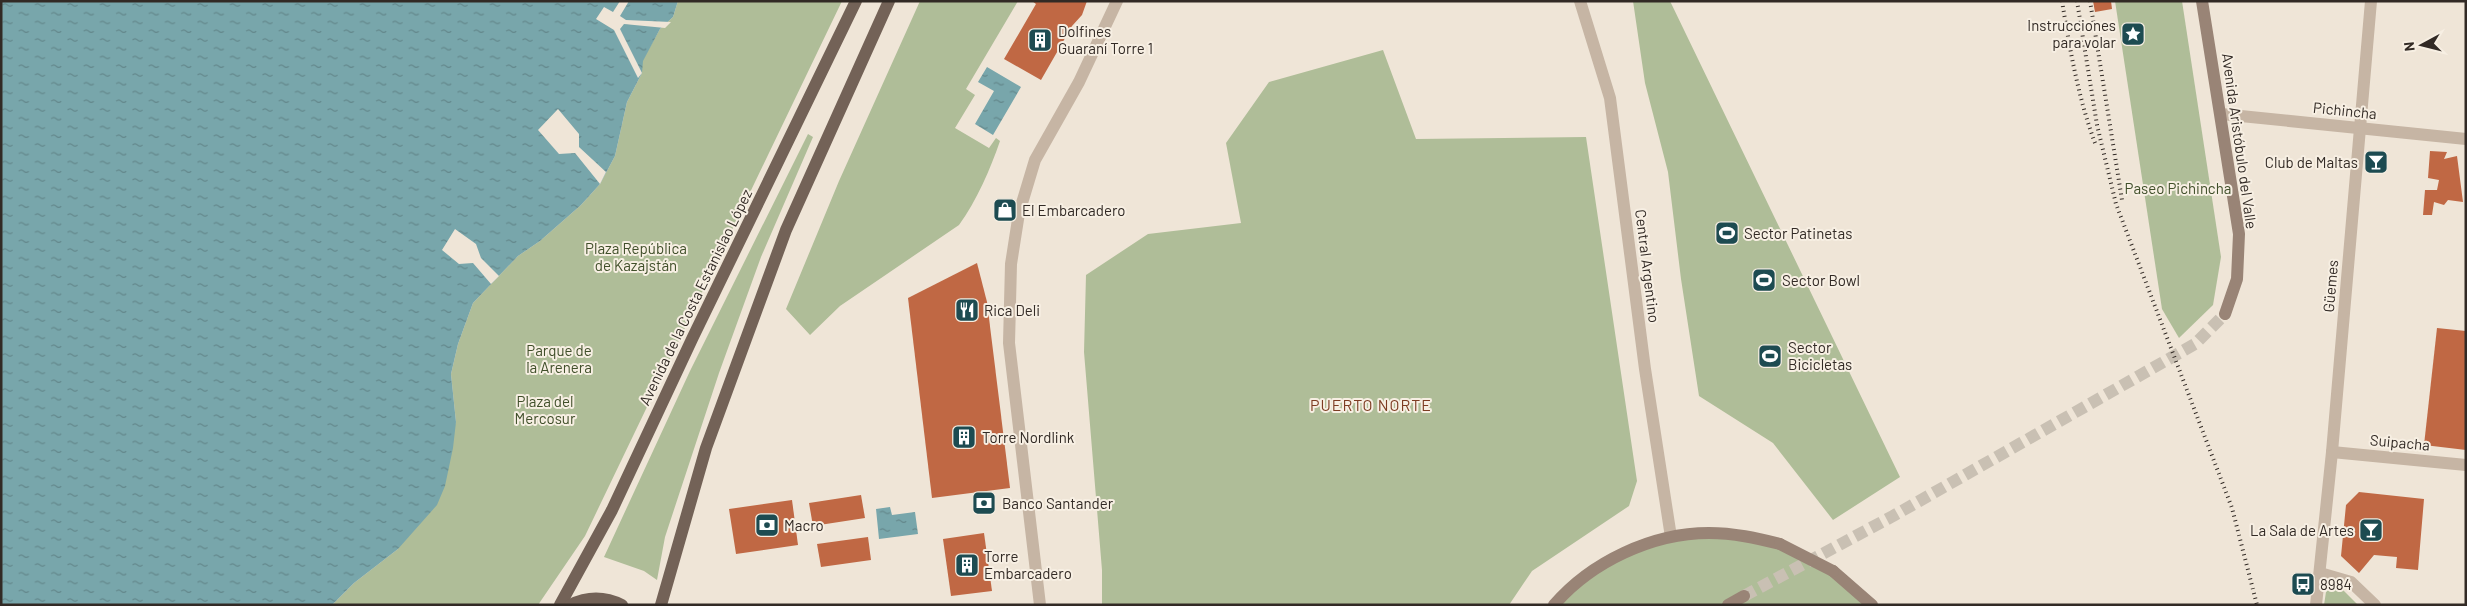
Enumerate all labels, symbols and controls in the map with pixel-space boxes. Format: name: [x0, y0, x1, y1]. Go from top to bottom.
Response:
place label: Instrucciones para volar: [2027, 16, 2117, 51]
north arrow: [2397, 20, 2447, 70]
place icon: Instrucciones para volar: [2120, 21, 2146, 47]
place label: Dolfines Guaraní Torre 1: [1058, 22, 1153, 57]
building icon: Dolfines Guaraní Torre 1: [1027, 27, 1053, 53]
text: N: [2400, 41, 2418, 52]
street label: Avenida Aristóbulo del Valle: [2219, 52, 2261, 230]
street label: Pichincha: [2312, 98, 2378, 122]
bar icon: Club de Maltas: [2363, 149, 2389, 175]
place label: Club de Maltas: [2265, 153, 2358, 171]
park label: Paseo Pichincha: [2125, 179, 2231, 197]
street label: Avenida de la Costa Estanislao López: [635, 186, 755, 408]
shop icon: El Embarcadero: [992, 197, 1018, 223]
place label: El Embarcadero: [1022, 201, 1125, 219]
street label: Central Argentino: [1632, 208, 1664, 324]
sports icon: Sector Patinetas: [1714, 220, 1740, 246]
place label: Sector Patinetas: [1744, 224, 1852, 242]
park label: Plaza República de Kazajstán: [585, 239, 687, 274]
street label: Güemes: [2319, 259, 2341, 313]
sports icon: Sector Bowl: [1751, 267, 1777, 293]
place label: Sector Bowl: [1782, 271, 1860, 289]
restaurant icon: Rica Deli: [954, 297, 980, 323]
place label: Rica Deli: [984, 301, 1040, 319]
place label: Sector Bicicletas: [1788, 338, 1852, 373]
park label: Parque de la Arenera: [526, 341, 592, 376]
sports icon: Sector Bicicletas: [1757, 343, 1783, 369]
park label: Plaza del Mercosur: [515, 392, 576, 427]
district label: PUERTO NORTE: [1310, 395, 1432, 414]
building icon: Torre Nordlink: [951, 424, 977, 450]
place label: Torre Nordlink: [982, 428, 1075, 446]
street label: Suipacha: [2369, 430, 2431, 454]
bank icon: Banco Santander: [971, 490, 997, 516]
place label: Banco Santander: [1002, 494, 1114, 512]
bank icon: Macro: [754, 512, 780, 538]
place label: Macro: [784, 516, 824, 534]
bar icon: La Sala de Artes: [2358, 517, 2384, 543]
place label: La Sala de Artes: [2250, 521, 2354, 539]
place label: Torre Embarcadero: [984, 547, 1072, 582]
building icon: Torre Embarcadero: [954, 552, 980, 578]
bus stop icon: 8984: [2290, 571, 2316, 597]
place label: 8984: [2320, 575, 2352, 593]

